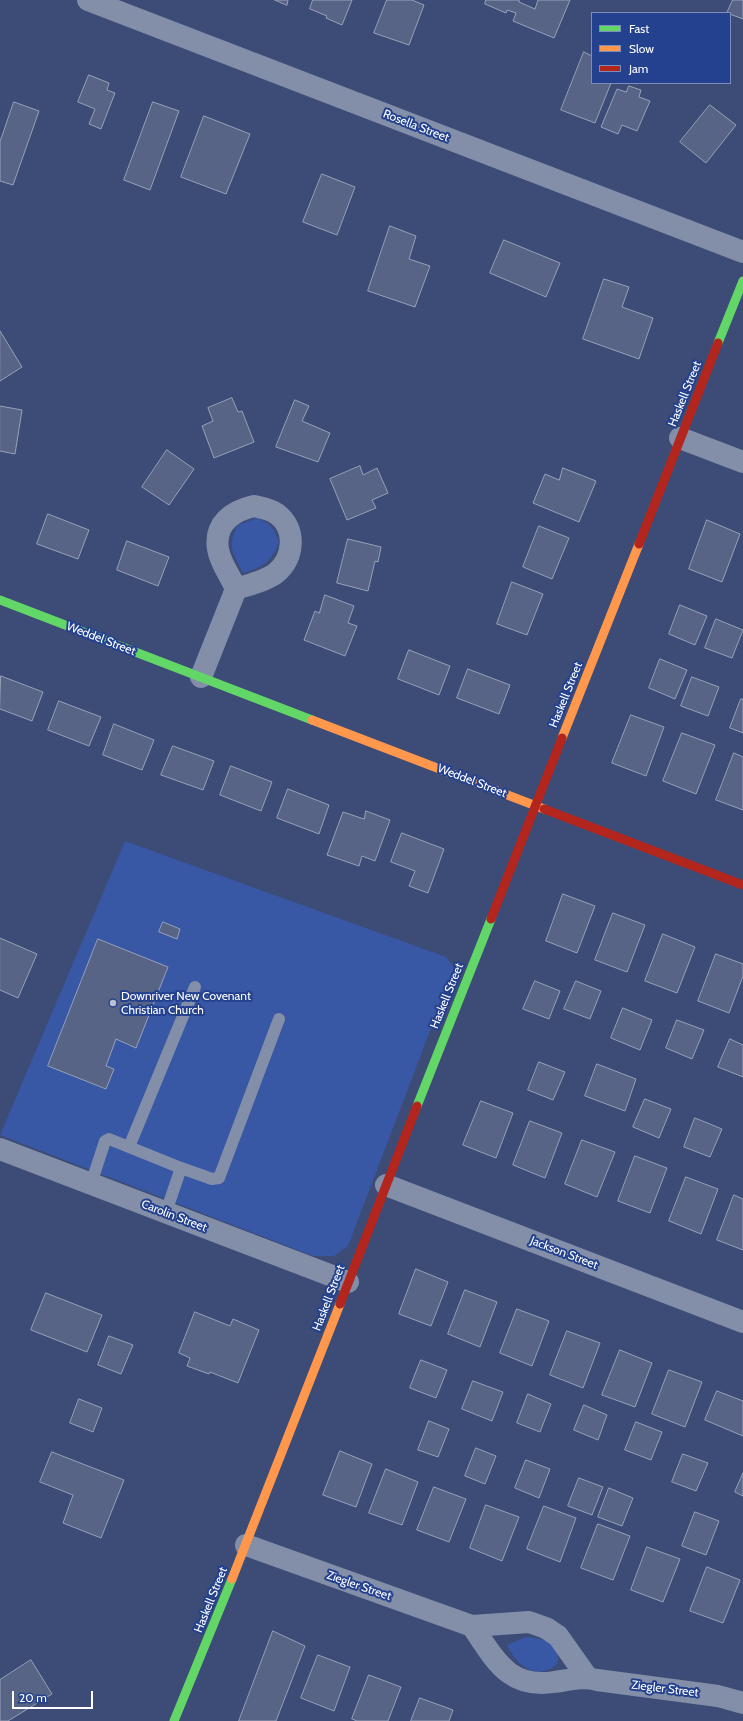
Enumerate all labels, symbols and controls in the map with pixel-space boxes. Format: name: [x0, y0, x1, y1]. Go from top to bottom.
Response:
legend: [591, 12, 731, 84]
text: Fast: [629, 21, 649, 36]
text: Slow: [629, 41, 654, 56]
text: Jam: [629, 61, 648, 76]
street label: Rosella Street: [381, 107, 451, 145]
street label: Haskell Street: [665, 359, 705, 429]
street label: Weddel Street: [64, 619, 138, 659]
street label: Haskell Street: [546, 660, 586, 730]
street label: Weddel Street: [435, 761, 509, 801]
street label: Haskell Street: [427, 961, 467, 1031]
place label: Downriver New Covenant Christian Church: [121, 989, 251, 1017]
marker: Downriver New Covenant Christian Church: [108, 998, 118, 1008]
street label: Carolin Street: [139, 1197, 209, 1235]
street label: Jackson Street: [528, 1233, 600, 1273]
street label: Haskell Street: [310, 1263, 348, 1333]
street label: Haskell Street: [191, 1565, 231, 1635]
street label: Ziegler Street: [325, 1568, 393, 1604]
street label: Ziegler Street: [631, 1678, 699, 1700]
scale bar: [14, 1683, 95, 1709]
text: 20 m: [19, 1690, 47, 1705]

